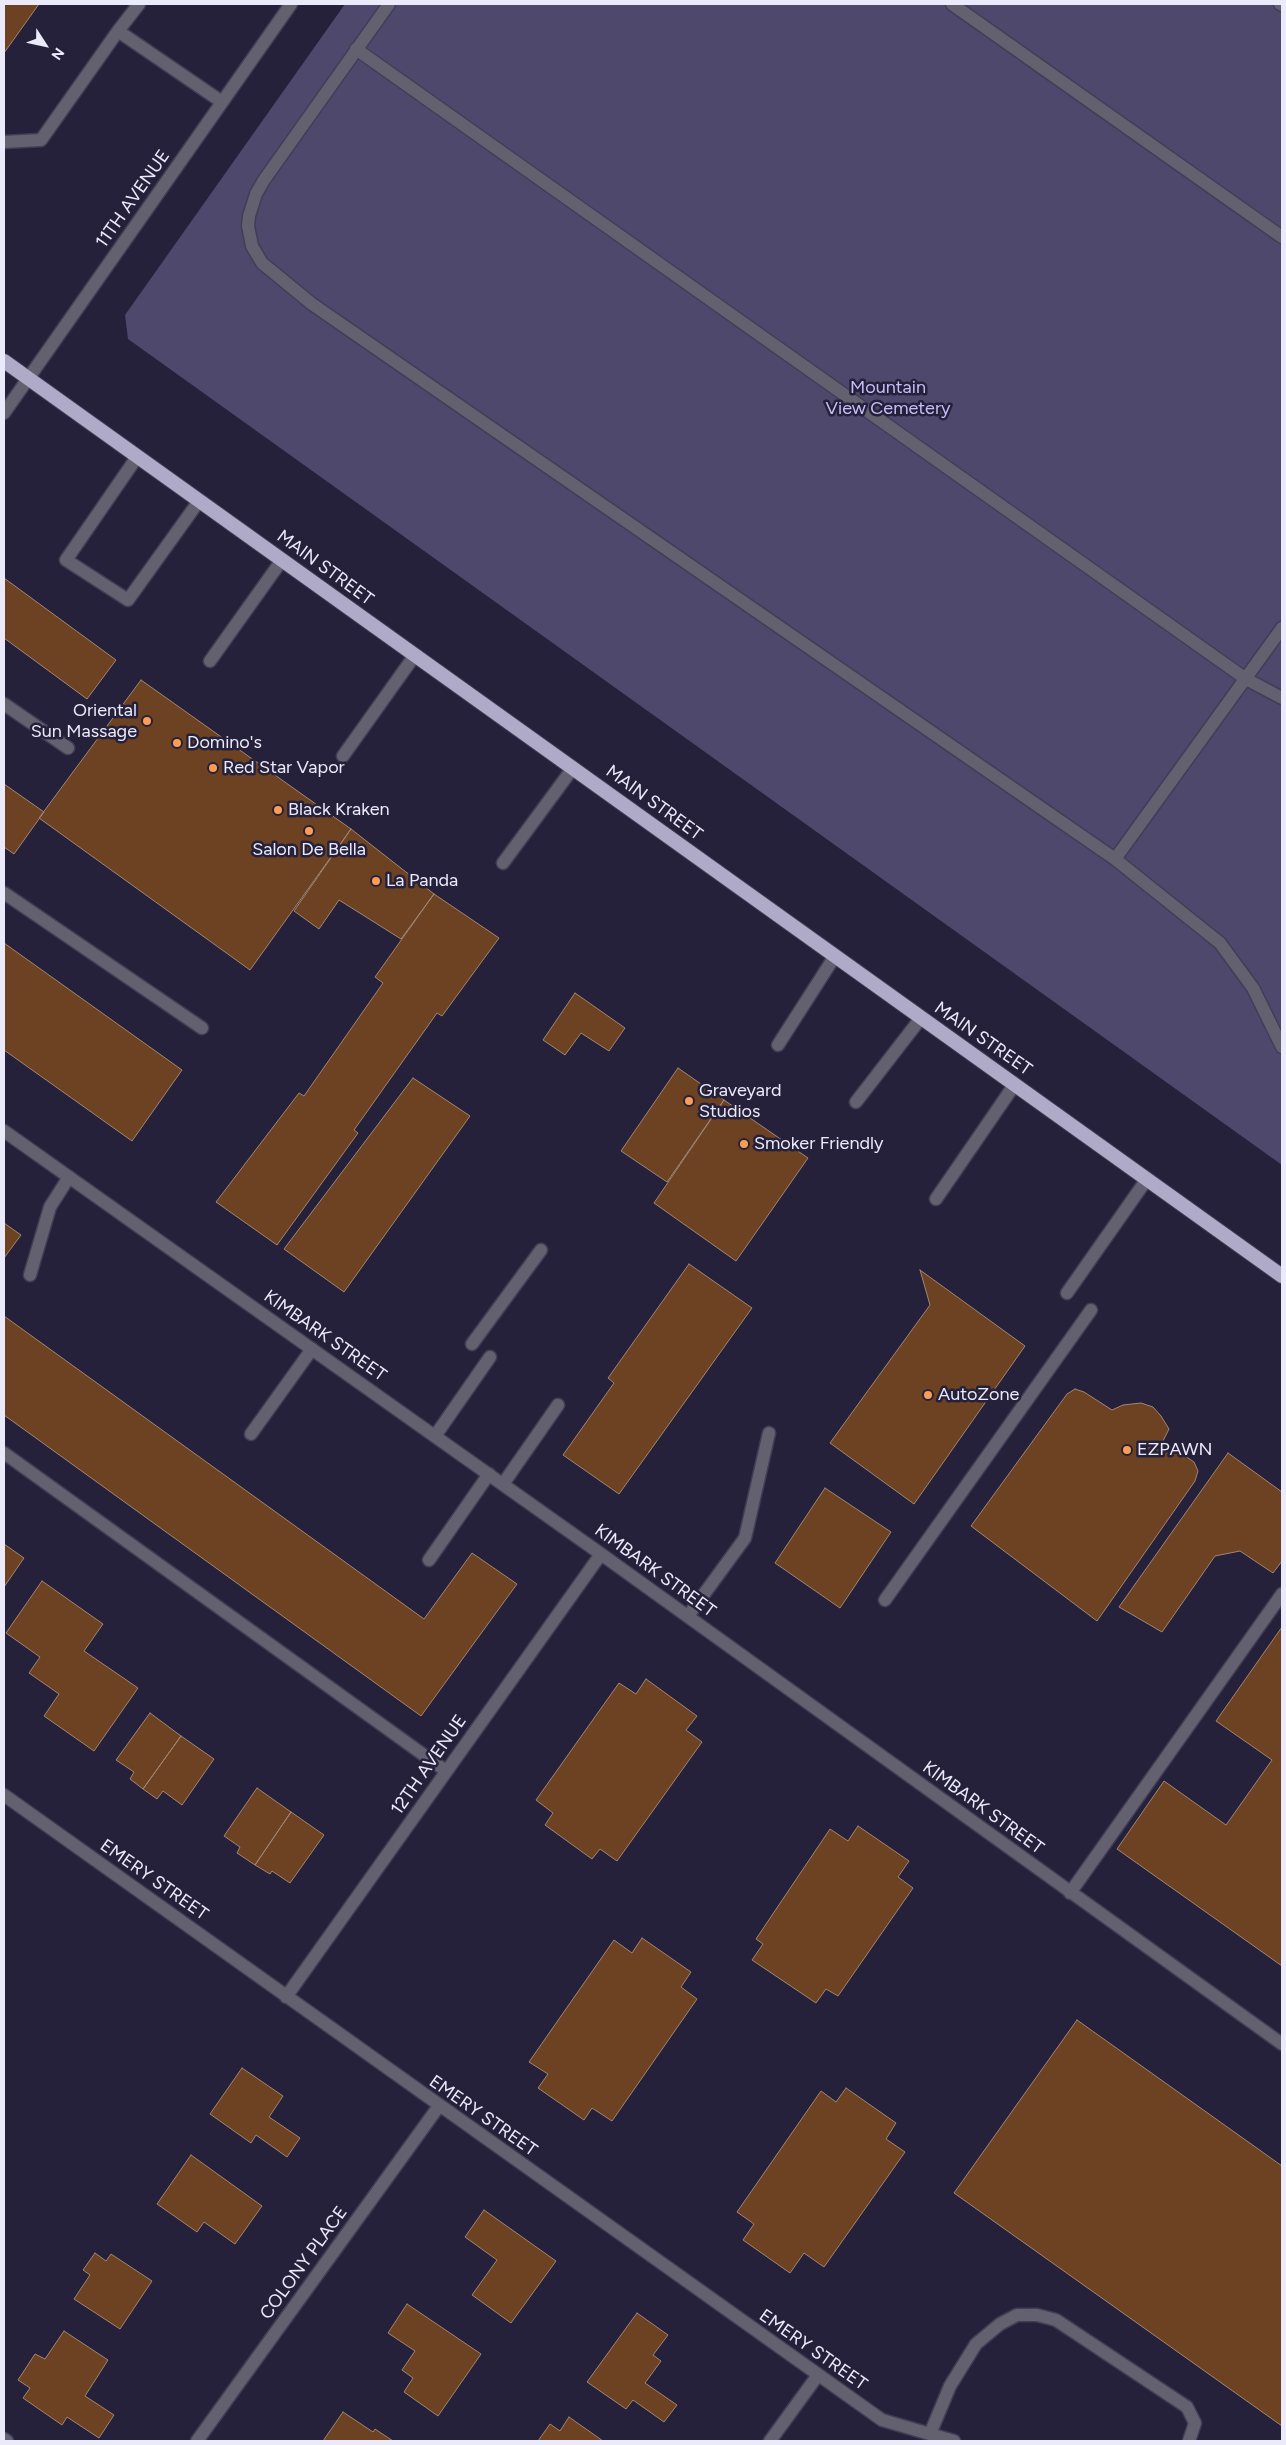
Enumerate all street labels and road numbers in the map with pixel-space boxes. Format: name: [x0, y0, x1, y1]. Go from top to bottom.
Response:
street label: 11TH AVENUE: [91, 146, 175, 252]
street label: MAIN STREET: [272, 526, 378, 610]
street label: MAIN STREET: [601, 761, 707, 845]
street label: MAIN STREET: [930, 997, 1036, 1081]
street label: KIMBARK STREET: [260, 1286, 390, 1386]
street label: KIMBARK STREET: [590, 1520, 720, 1622]
street label: 12TH AVENUE: [387, 1711, 471, 1819]
street label: KIMBARK STREET: [918, 1757, 1048, 1859]
street label: EMERY STREET: [96, 1835, 212, 1925]
street label: EMERY STREET: [425, 2071, 541, 2161]
street label: COLONY PLACE: [256, 2202, 352, 2324]
street label: EMERY STREET: [755, 2305, 871, 2395]

